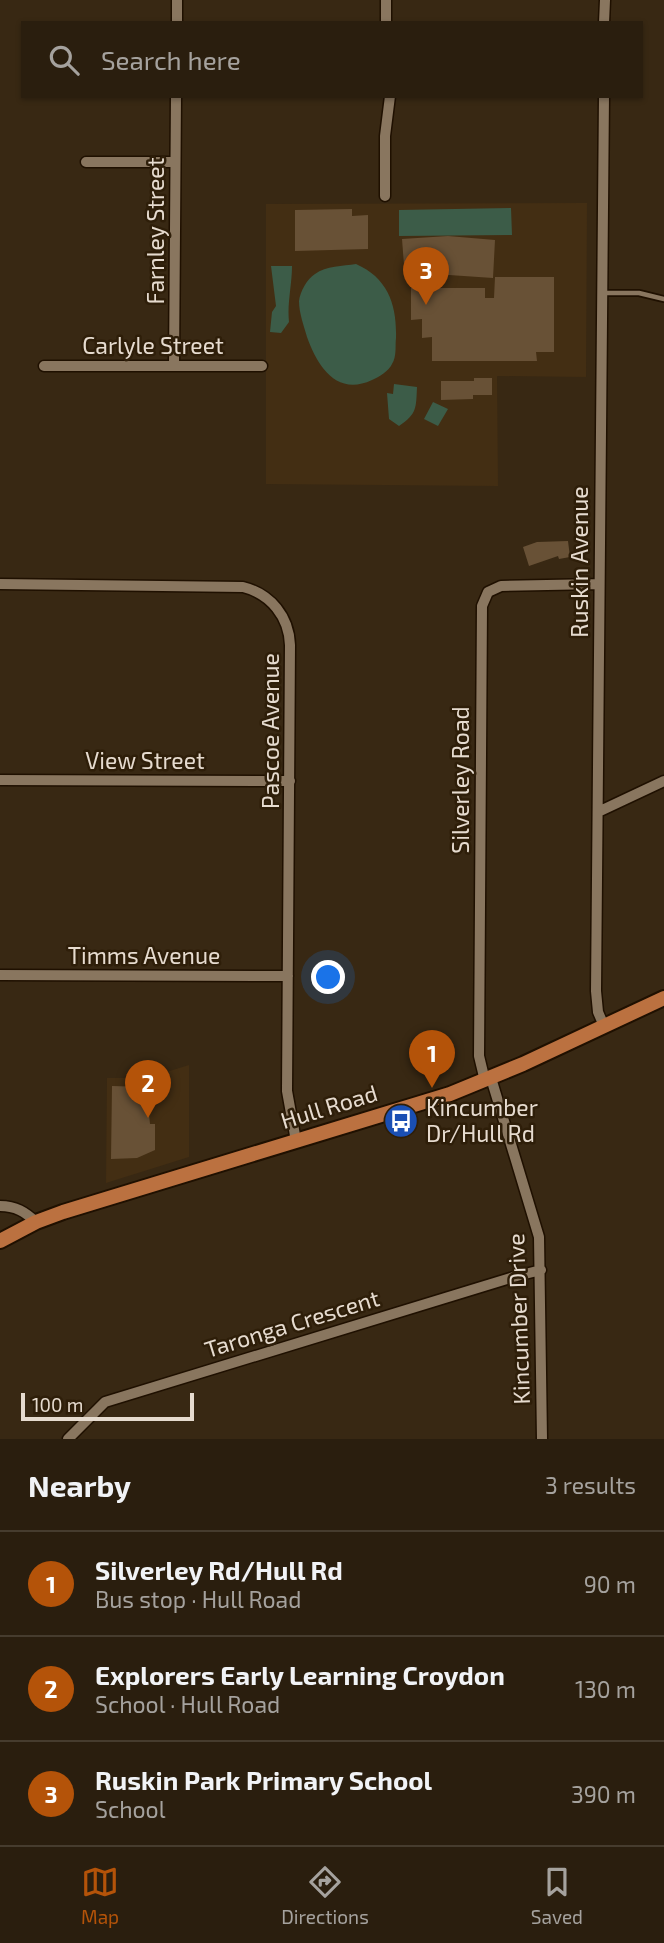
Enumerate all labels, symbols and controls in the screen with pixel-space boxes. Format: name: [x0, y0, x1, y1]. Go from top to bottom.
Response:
search box: [21, 21, 643, 98]
icon: search: [45, 41, 83, 79]
text: Search here: [101, 44, 241, 75]
street label: Farnley Street: [141, 157, 169, 304]
pin: 3: [403, 247, 449, 305]
street label: Carlyle Street: [82, 331, 224, 359]
street label: Ruskin Avenue: [565, 486, 593, 638]
street label: Pascoe Avenue: [256, 653, 284, 809]
street label: Silverley Road: [446, 706, 474, 854]
street label: View Street: [85, 746, 205, 774]
street label: Timms Avenue: [68, 941, 220, 969]
your location: [311, 960, 345, 994]
pin: 1: [409, 1030, 455, 1088]
pin: 2: [125, 1060, 171, 1118]
street label: Hull Road: [277, 1078, 380, 1134]
place label: Kincumber Dr/Hull Rd: [426, 1093, 538, 1147]
bus stop icon: Kincumber Dr/Hull Rd: [382, 1102, 420, 1140]
street label: Kincumber Drive: [501, 1233, 535, 1405]
street label: Taronga Crescent: [201, 1283, 383, 1363]
scale bar: [21, 1390, 194, 1422]
text: 100 m: [32, 1393, 83, 1416]
text: Nearby: [28, 1467, 131, 1503]
text: 3 results: [545, 1471, 636, 1499]
text: Silverley Rd/Hull Rd: [95, 1554, 343, 1585]
text: 1: [46, 1570, 56, 1598]
text: 90 m: [584, 1570, 636, 1598]
text: Bus stop · Hull Road: [95, 1585, 301, 1613]
text: Explorers Early Learning Croydon: [95, 1659, 505, 1690]
text: 2: [44, 1675, 58, 1703]
text: 130 m: [575, 1675, 636, 1703]
text: School · Hull Road: [95, 1690, 280, 1718]
text: Ruskin Park Primary School: [95, 1764, 432, 1795]
text: 3: [44, 1780, 58, 1808]
text: 390 m: [571, 1780, 636, 1808]
text: School: [95, 1795, 165, 1823]
tab: Map: [81, 1863, 119, 1928]
tab: Directions: [281, 1863, 369, 1928]
tab: Saved: [531, 1863, 583, 1928]

